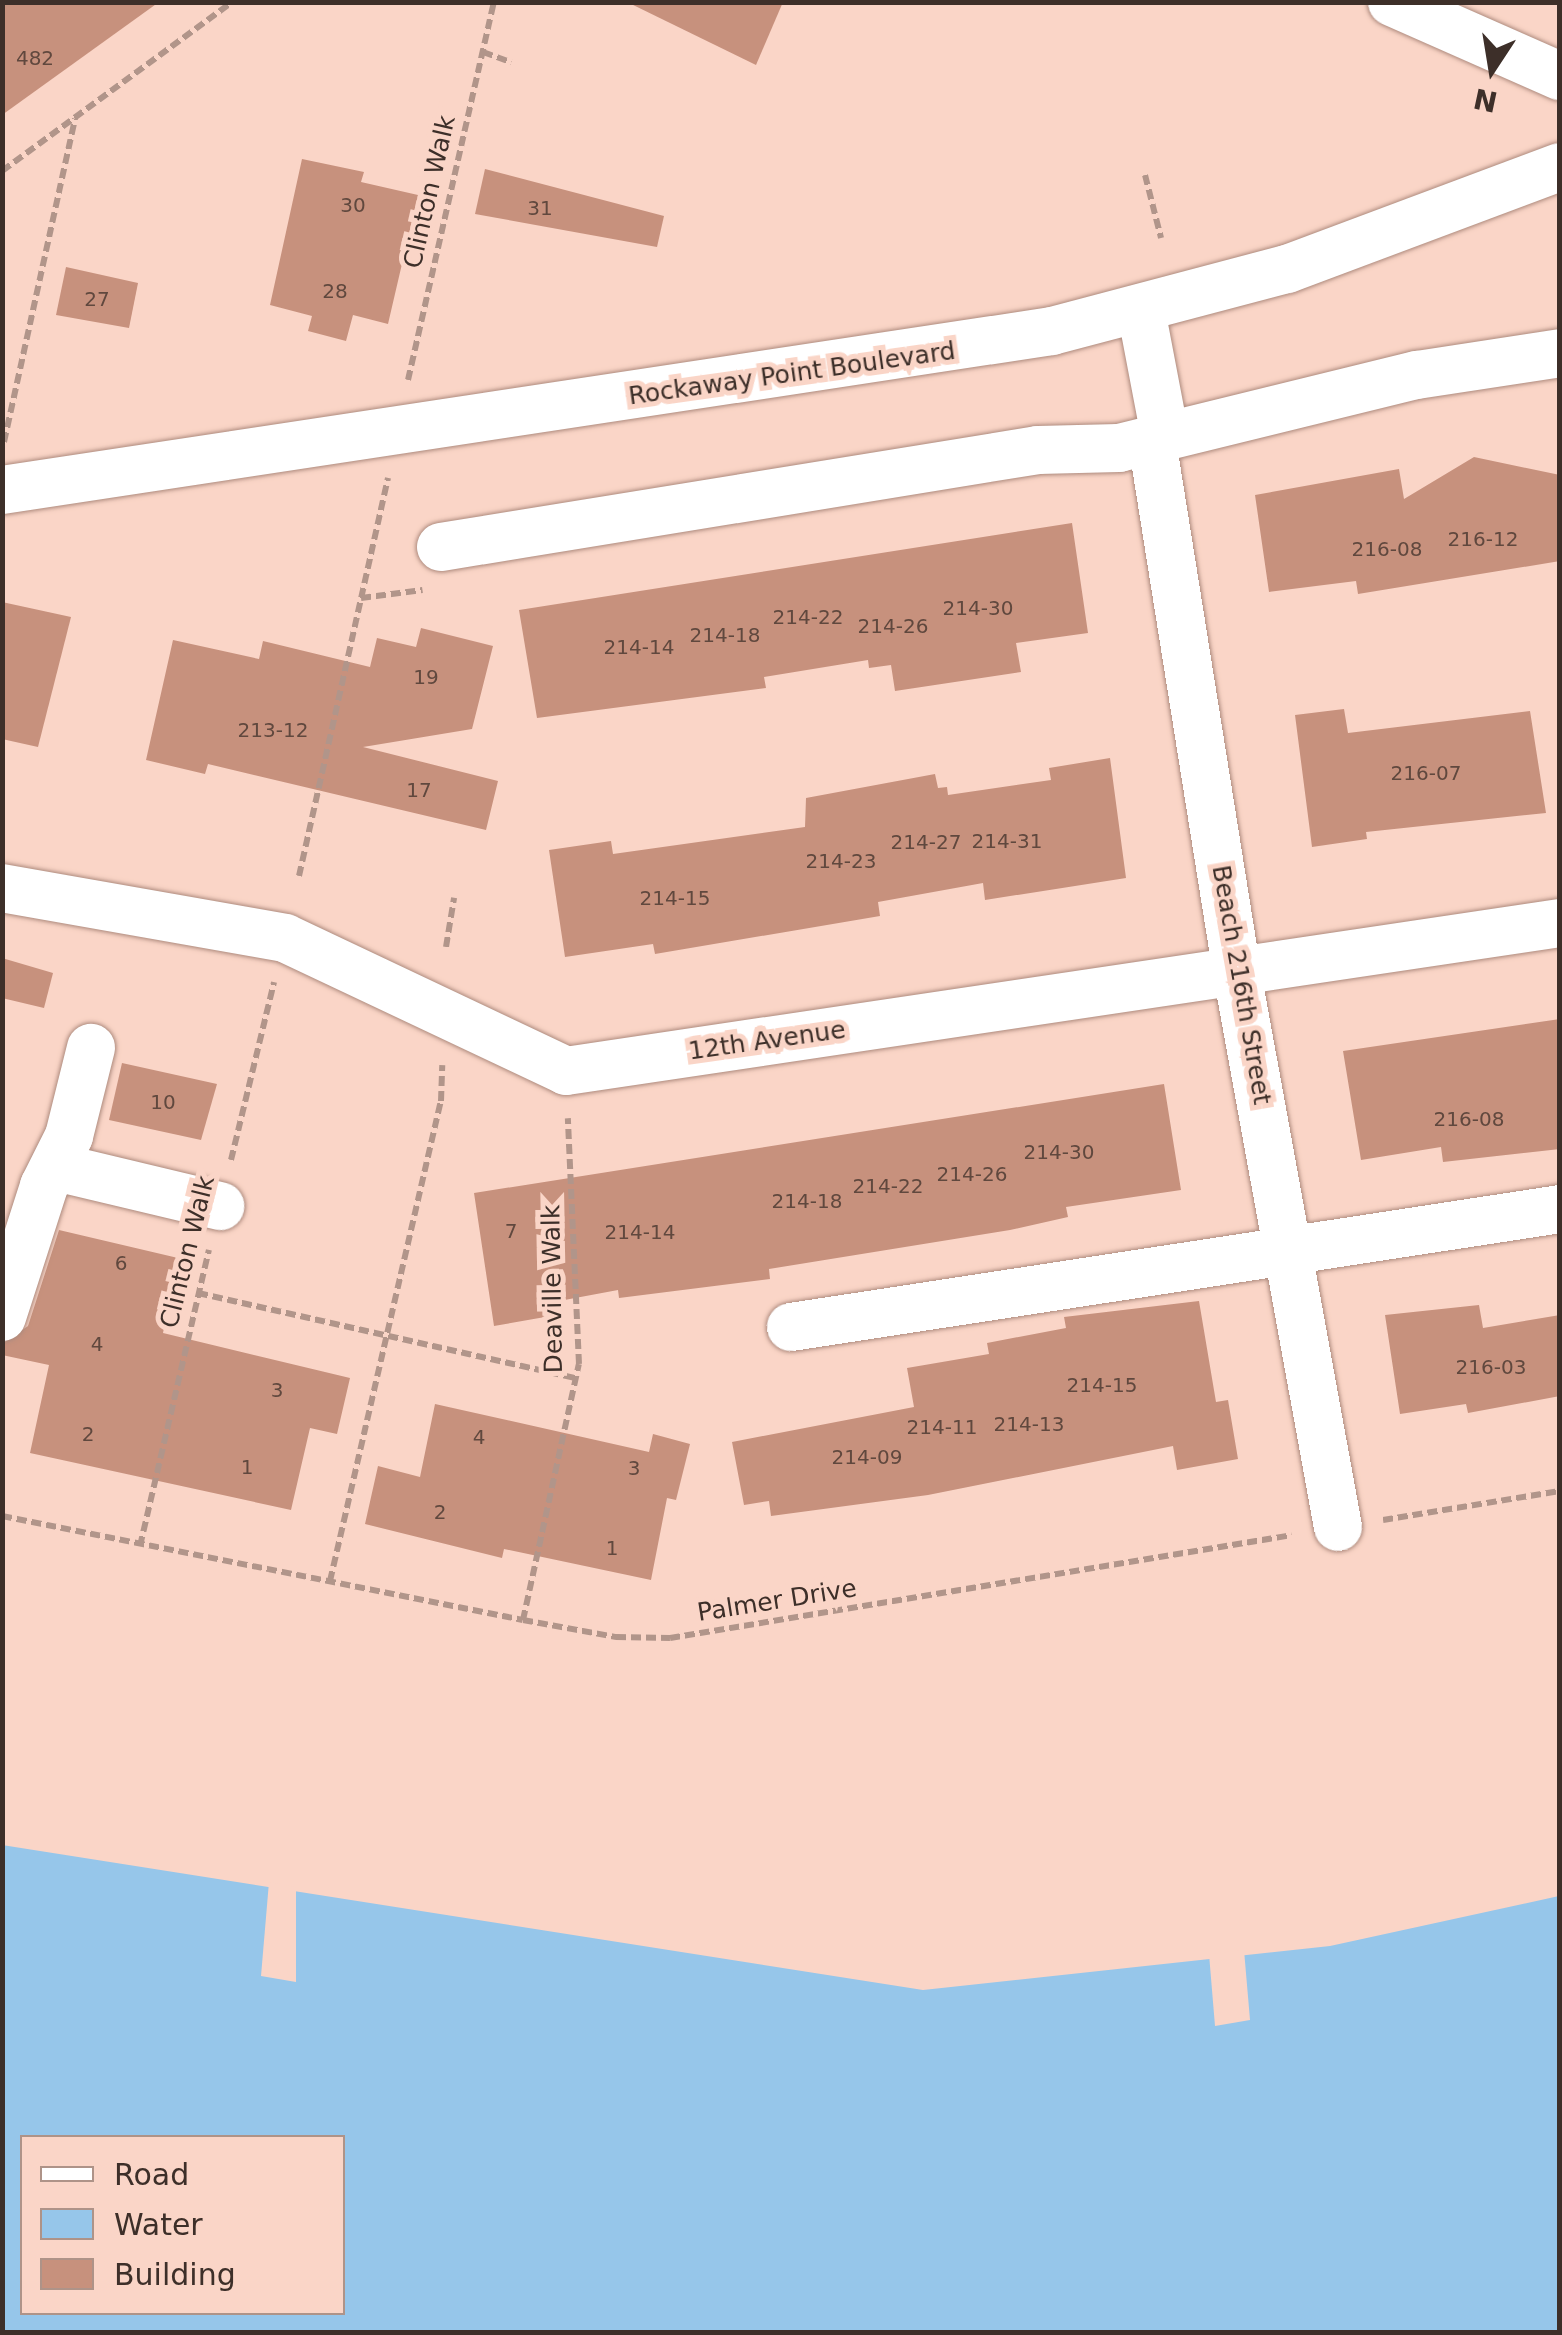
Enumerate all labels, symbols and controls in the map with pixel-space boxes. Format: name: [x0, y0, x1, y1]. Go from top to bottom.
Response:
north arrow: [1442, 20, 1542, 120]
house number: 482: [16, 46, 54, 70]
text: N: [1471, 81, 1501, 118]
street label: Clinton Walk: [398, 113, 462, 271]
house number: 30: [340, 193, 366, 217]
house number: 31: [527, 196, 553, 220]
house number: 28: [322, 279, 348, 303]
house number: 27: [84, 287, 110, 311]
street label: Rockaway Point Boulevard: [627, 336, 957, 412]
house number: 216-12: [1448, 527, 1518, 551]
house number: 216-08: [1352, 537, 1422, 561]
house number: 214-30: [943, 596, 1013, 620]
house number: 214-22: [773, 605, 843, 629]
house number: 214-26: [858, 614, 928, 638]
house number: 214-18: [690, 623, 760, 647]
house number: 214-14: [604, 635, 674, 659]
house number: 19: [413, 665, 439, 689]
house number: 213-12: [238, 718, 308, 742]
house number: 216-07: [1391, 761, 1461, 785]
house number: 17: [406, 778, 432, 802]
house number: 214-31: [972, 829, 1042, 853]
house number: 214-27: [891, 830, 961, 854]
house number: 214-23: [806, 849, 876, 873]
street label: Beach 216th Street: [1205, 863, 1277, 1107]
house number: 214-15: [640, 886, 710, 910]
street label: 12th Avenue: [687, 1015, 847, 1067]
house number: 10: [150, 1090, 176, 1114]
house number: 216-08: [1434, 1107, 1504, 1131]
house number: 214-30: [1024, 1140, 1094, 1164]
house number: 214-26: [937, 1162, 1007, 1186]
street label: Clinton Walk: [155, 1173, 221, 1331]
house number: 214-22: [853, 1174, 923, 1198]
house number: 214-18: [772, 1189, 842, 1213]
street label: Deaville Walk: [537, 1204, 569, 1374]
house number: 7: [505, 1219, 517, 1243]
house number: 214-14: [605, 1220, 675, 1244]
house number: 6: [115, 1251, 127, 1275]
house number: 4: [91, 1332, 103, 1356]
house number: 216-03: [1456, 1355, 1526, 1379]
house number: 214-15: [1067, 1373, 1137, 1397]
house number: 3: [271, 1378, 283, 1402]
house number: 214-13: [994, 1412, 1064, 1436]
house number: 214-11: [907, 1415, 977, 1439]
house number: 2: [82, 1422, 94, 1446]
house number: 4: [473, 1425, 485, 1449]
house number: 214-09: [832, 1445, 902, 1469]
house number: 1: [241, 1455, 253, 1479]
house number: 3: [628, 1456, 640, 1480]
house number: 2: [434, 1500, 446, 1524]
house number: 1: [606, 1536, 618, 1560]
street label: Palmer Drive: [695, 1574, 859, 1628]
legend: [20, 2135, 345, 2315]
text: Road: [114, 2157, 189, 2192]
text: Water: [114, 2207, 203, 2242]
text: Building: [114, 2257, 236, 2292]

